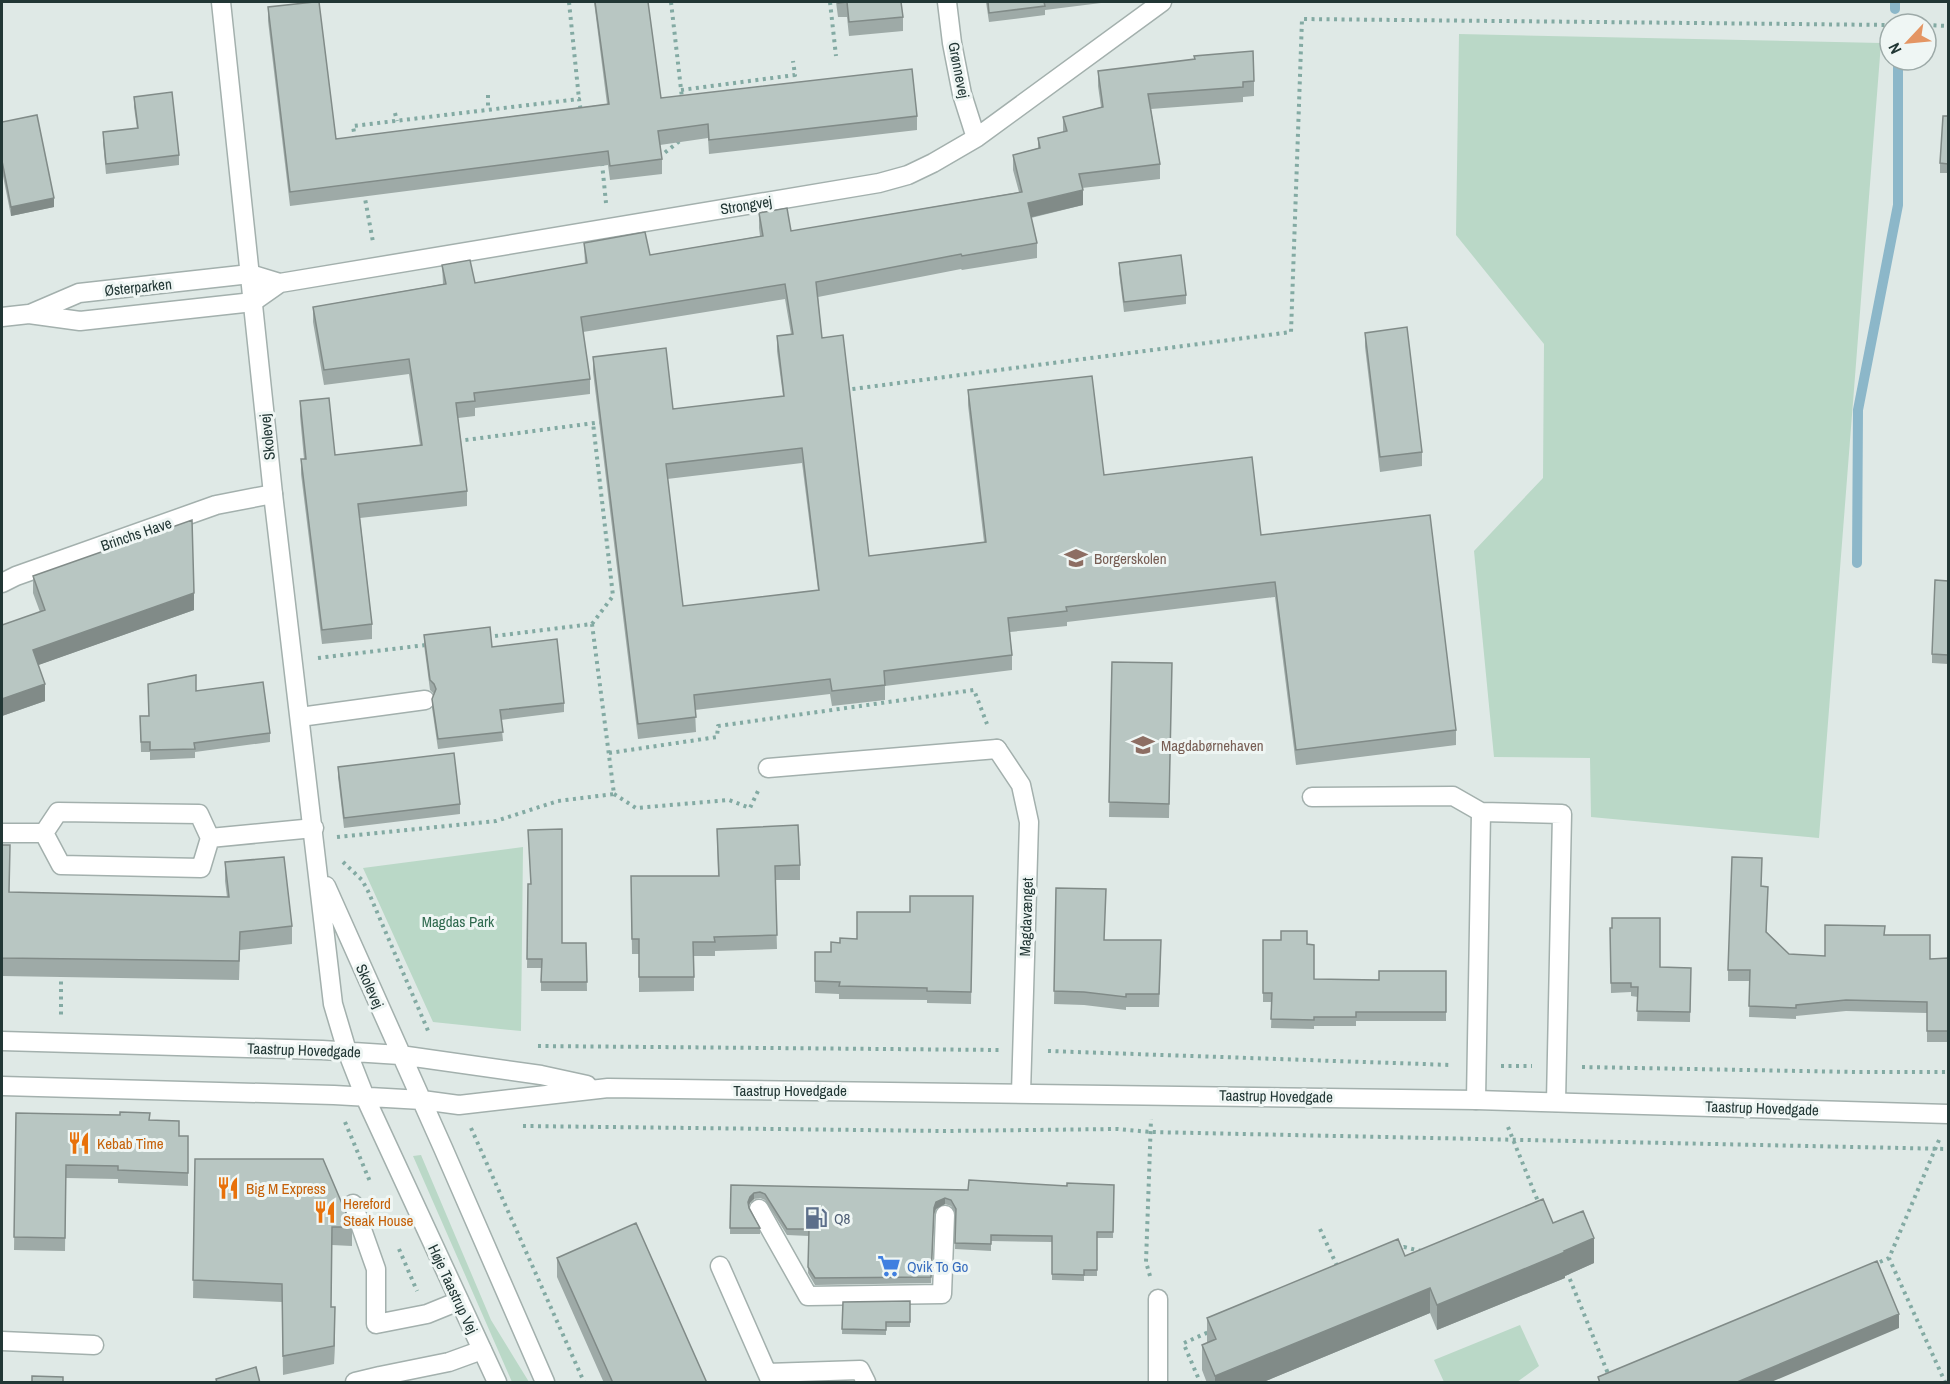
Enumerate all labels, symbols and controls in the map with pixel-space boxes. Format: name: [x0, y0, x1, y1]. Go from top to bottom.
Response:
north arrow: [1878, 12, 1938, 72]
text: N: [1883, 39, 1906, 58]
street label: Grønnevej: [943, 40, 975, 100]
street label: Strongvej: [719, 191, 773, 219]
street label: Østerparken: [103, 273, 173, 301]
street label: Skolevej: [254, 413, 280, 461]
street label: Brinchs Have: [98, 512, 174, 556]
school or university icon: Borgerskolen: [1063, 545, 1089, 571]
place label: Borgerskolen: [1094, 548, 1166, 569]
school or university icon: Magdabørnehaven: [1130, 732, 1156, 758]
place label: Magdabørnehaven: [1161, 735, 1264, 756]
street label: Magdavænget: [1014, 877, 1038, 957]
park label: Magdas Park: [422, 911, 495, 932]
street label: Skolevej: [351, 960, 389, 1012]
street label: Taastrup Hovedgade: [247, 1038, 361, 1062]
street label: Taastrup Hovedgade: [733, 1080, 847, 1101]
street label: Taastrup Hovedgade: [1219, 1085, 1333, 1107]
street label: Taastrup Hovedgade: [1705, 1096, 1819, 1120]
restaurant icon: Kebab Time: [66, 1130, 92, 1156]
place label: Kebab Time: [97, 1133, 164, 1154]
restaurant icon: Big M Express: [215, 1175, 241, 1201]
place label: Big M Express: [246, 1178, 326, 1199]
place label: Hereford Steak House: [343, 1193, 414, 1231]
restaurant icon: Hereford Steak House: [312, 1199, 338, 1225]
fuel station icon: Q8: [803, 1205, 829, 1231]
place label: Q8: [834, 1208, 851, 1229]
street label: Høje Taastrup Vej: [423, 1241, 483, 1337]
supermarket icon: Qvik To Go: [876, 1253, 902, 1279]
place label: Qvik To Go: [907, 1256, 968, 1277]

